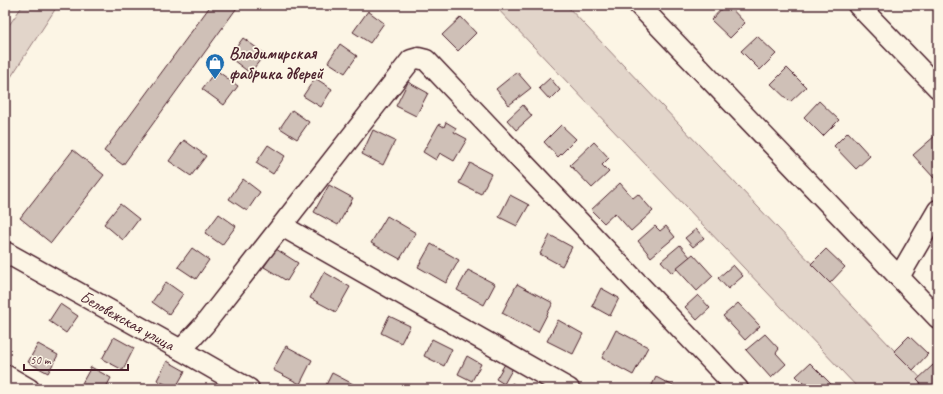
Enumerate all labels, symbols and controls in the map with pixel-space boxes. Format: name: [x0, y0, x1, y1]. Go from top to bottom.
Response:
place label: Владимирская фабрика дверей: [229, 43, 325, 84]
shop icon: Владимирская фабрика дверей: [204, 52, 226, 80]
street label: Беловежская улица: [76, 286, 179, 356]
scale bar: [24, 346, 128, 372]
text: 50 m: [30, 352, 52, 368]

